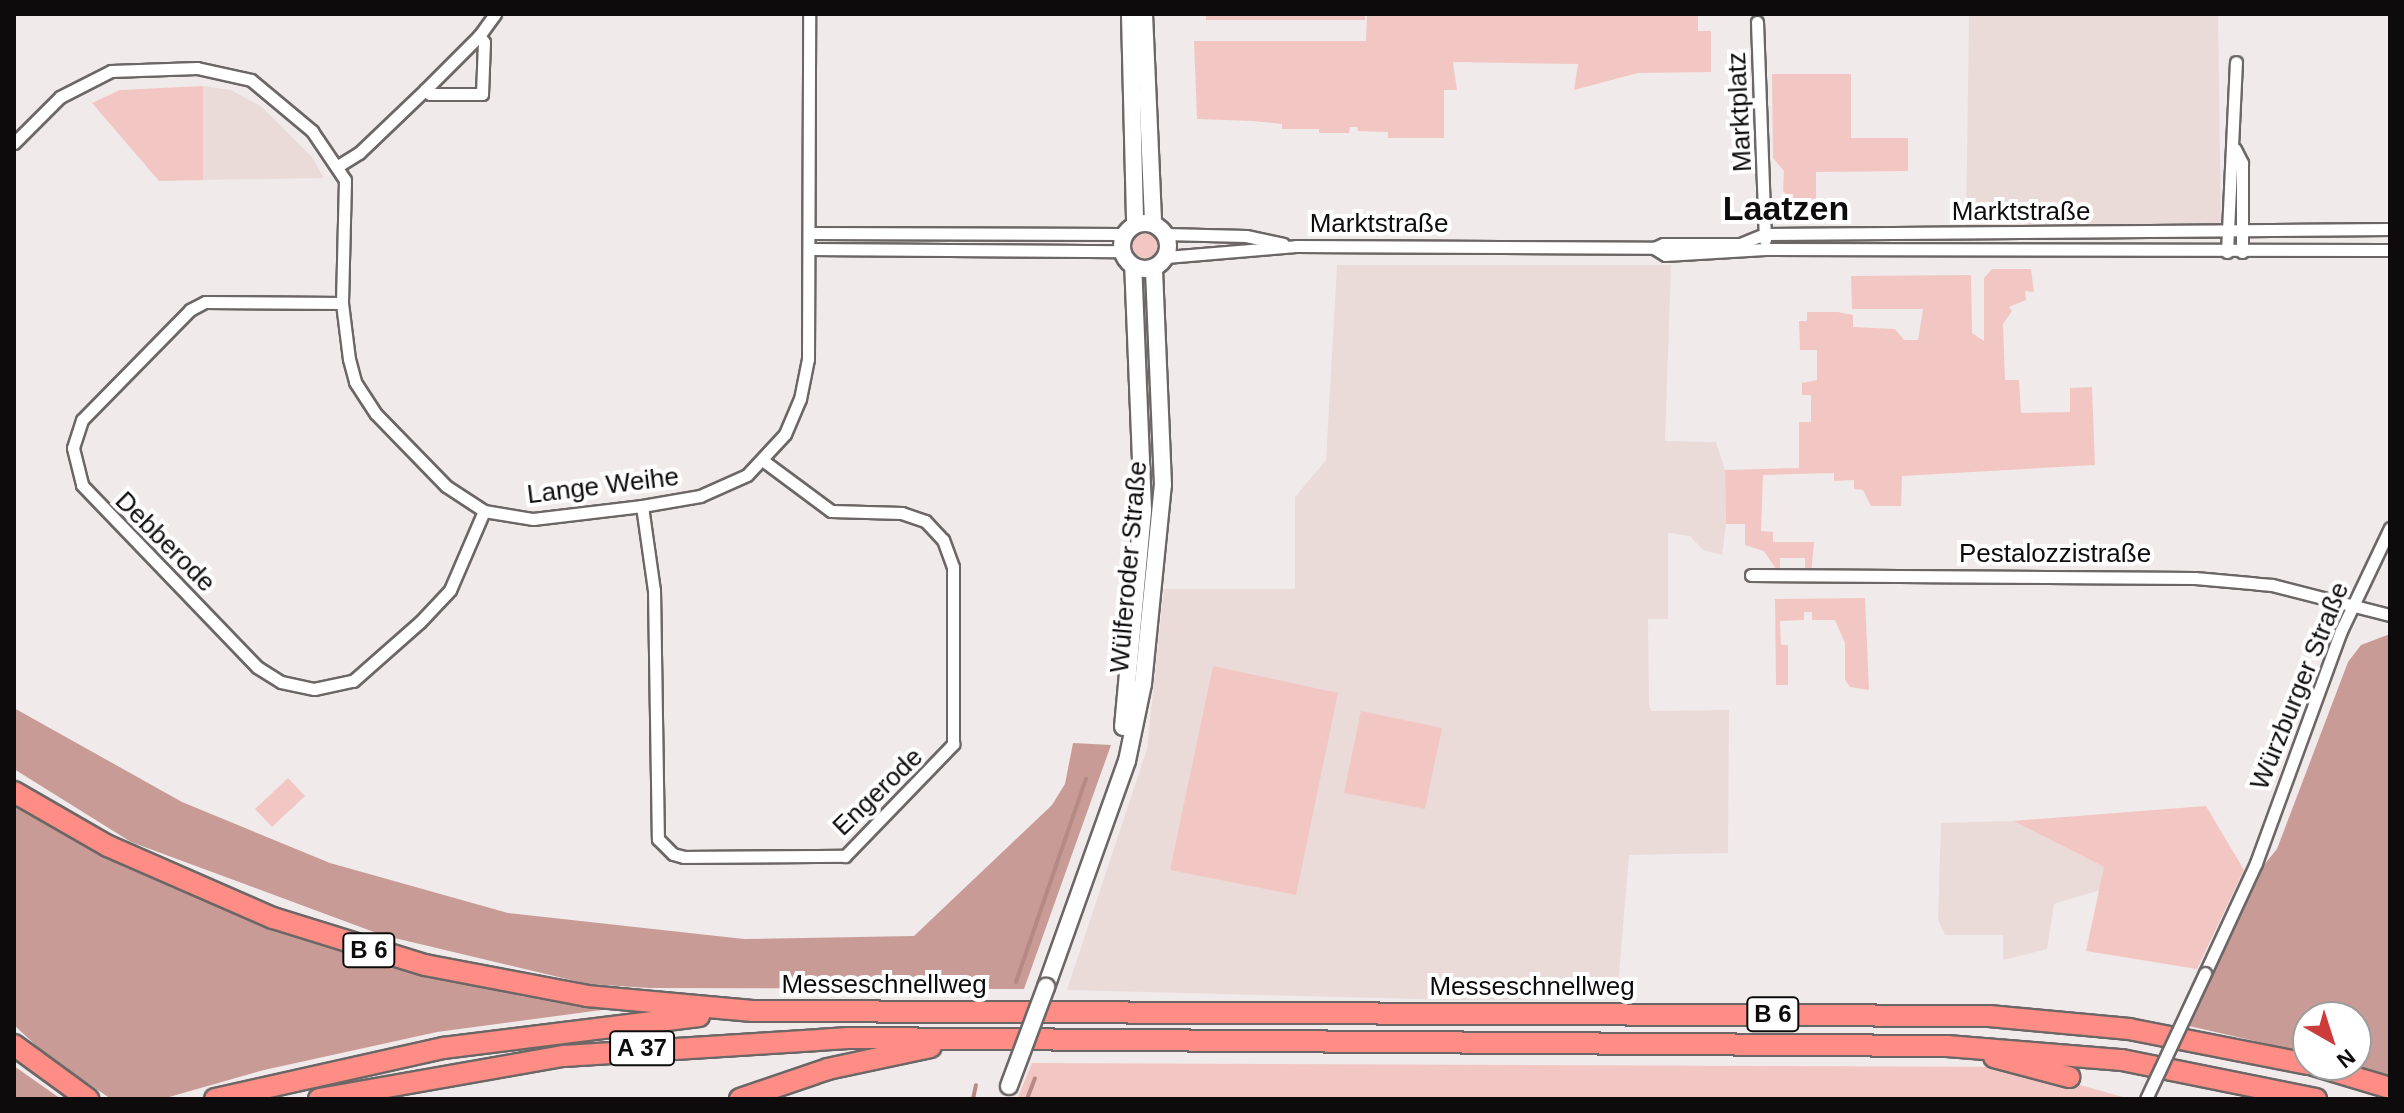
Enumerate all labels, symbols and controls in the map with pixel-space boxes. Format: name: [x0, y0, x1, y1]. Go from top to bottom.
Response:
street label: Marktplatz: [1721, 51, 1759, 173]
district label: Laatzen: [1723, 189, 1849, 229]
street label: Marktstraße: [1952, 196, 2090, 228]
street label: Marktstraße: [1310, 208, 1448, 240]
street label: Wülferoder Straße: [1104, 460, 1154, 674]
street label: Lange Weihe: [525, 461, 681, 511]
street label: Debberode: [108, 485, 222, 599]
street label: Pestalozzistraße: [1959, 538, 2151, 570]
street label: Würzburger Straße: [2244, 578, 2356, 794]
street label: Engerode: [827, 742, 929, 842]
road number: B 6: [341, 930, 397, 970]
street label: Messeschnellweg: [781, 969, 987, 1001]
street label: Messeschnellweg: [1429, 971, 1635, 1003]
road number: B 6: [1745, 994, 1801, 1034]
north arrow: [2292, 1001, 2372, 1081]
road number: A 37: [608, 1028, 676, 1068]
text: N: [2332, 1044, 2360, 1073]

